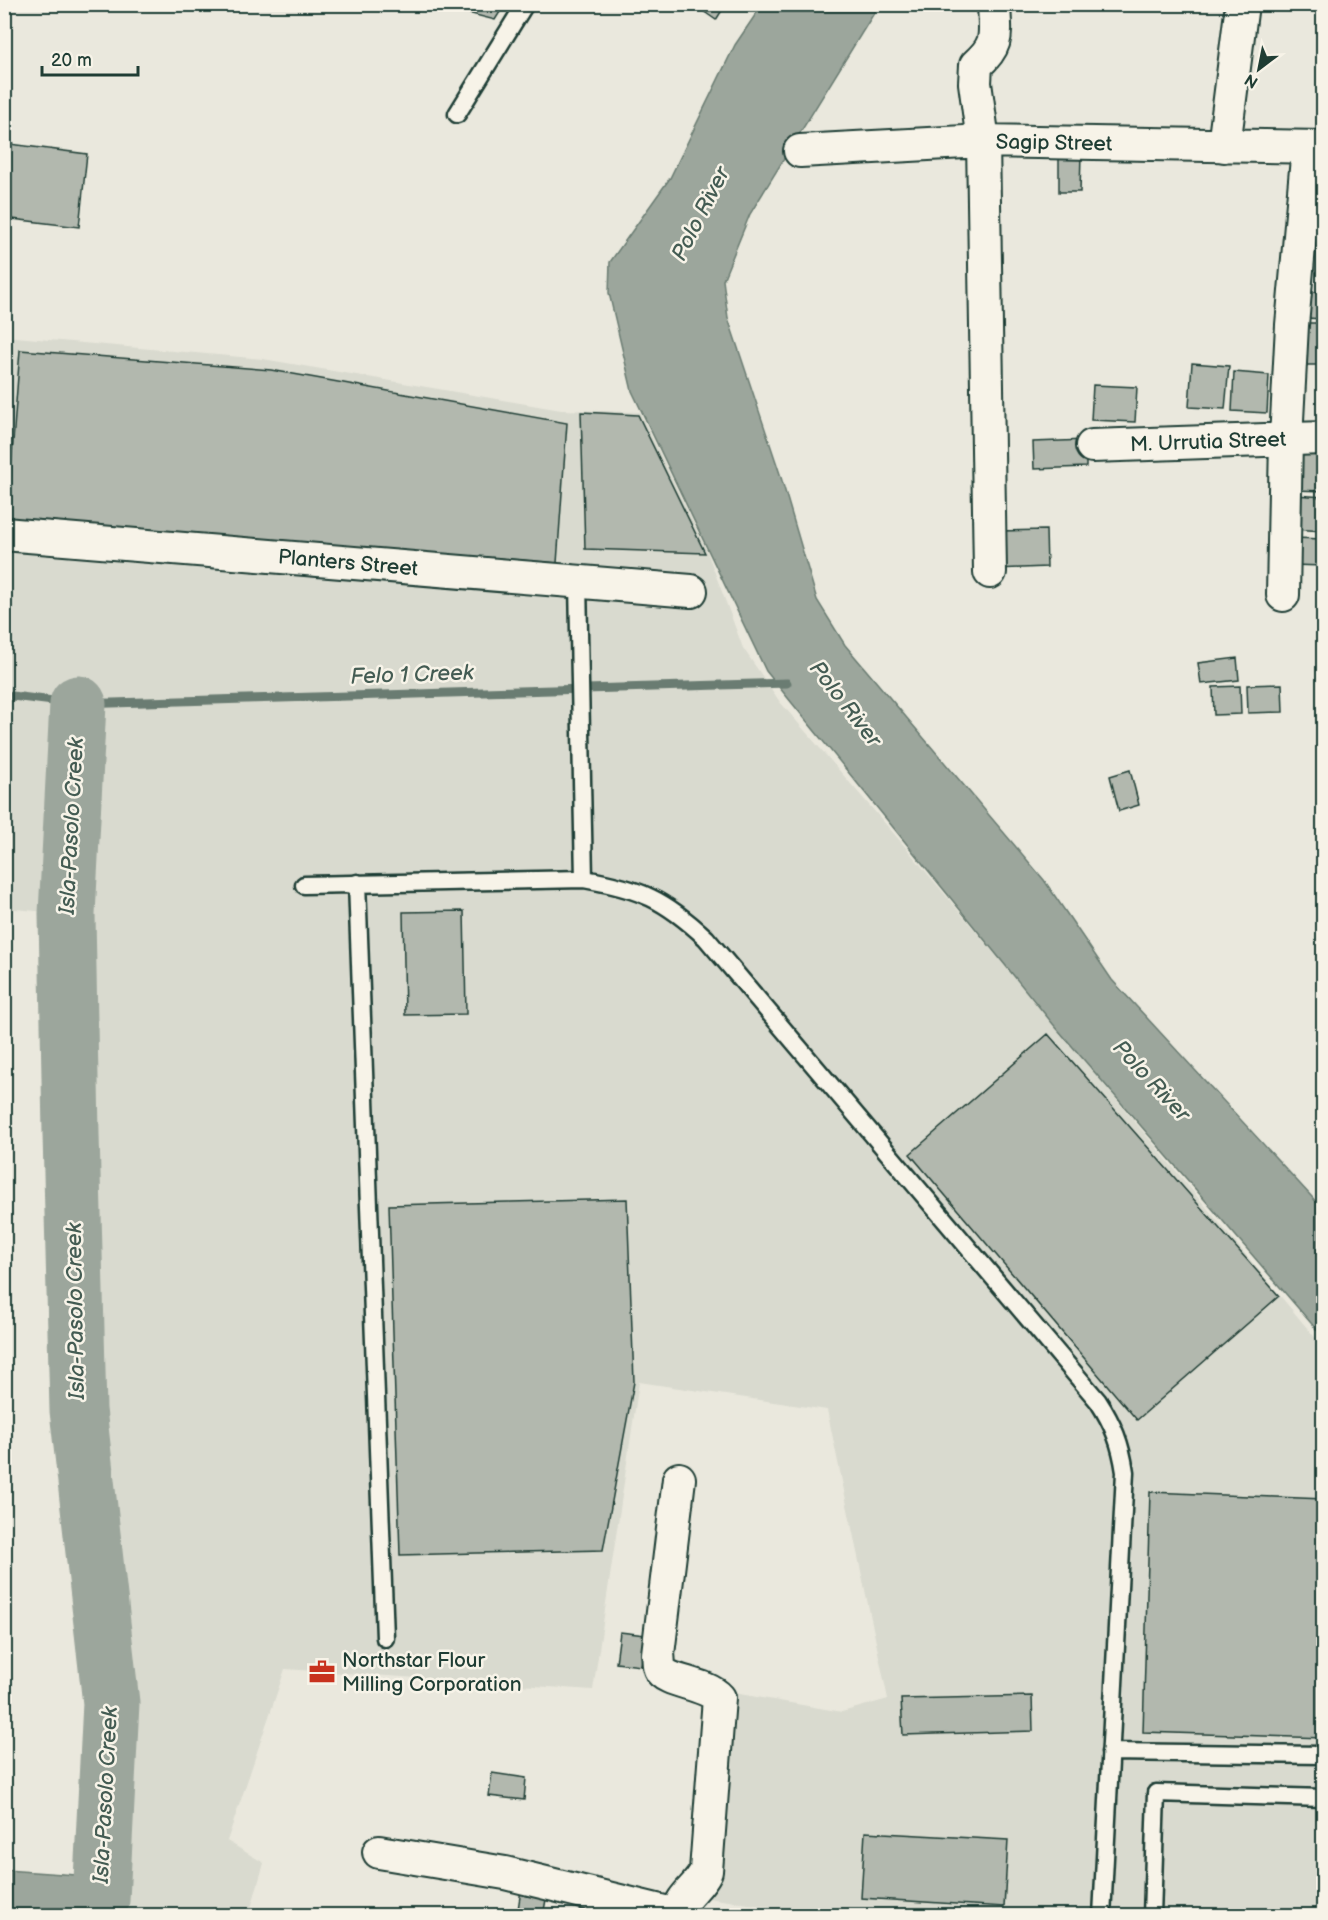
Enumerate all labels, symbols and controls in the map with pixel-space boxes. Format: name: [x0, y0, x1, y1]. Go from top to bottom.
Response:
scale bar: [42, 39, 138, 77]
north arrow: [1229, 39, 1289, 99]
text: 20 m: [51, 50, 92, 71]
text: N: [1242, 69, 1262, 92]
street label: Sagip Street: [995, 129, 1113, 157]
water label: Polo River: [666, 161, 737, 265]
street label: M. Urrutia Street: [1129, 427, 1287, 457]
street label: Planters Street: [277, 544, 420, 582]
water label: Polo River: [803, 656, 888, 754]
water label: Felo 1 Creek: [350, 659, 475, 691]
water label: Isla-Pasolo Creek: [54, 736, 90, 916]
water label: Polo River: [1107, 1035, 1197, 1129]
water label: Isla-Pasolo Creek: [61, 1221, 91, 1401]
place label: Northstar Flour Milling Corporation: [342, 1648, 522, 1697]
office icon: Northstar Flour Milling Corporation: [307, 1657, 337, 1687]
water label: Isla-Pasolo Creek: [88, 1705, 124, 1885]

